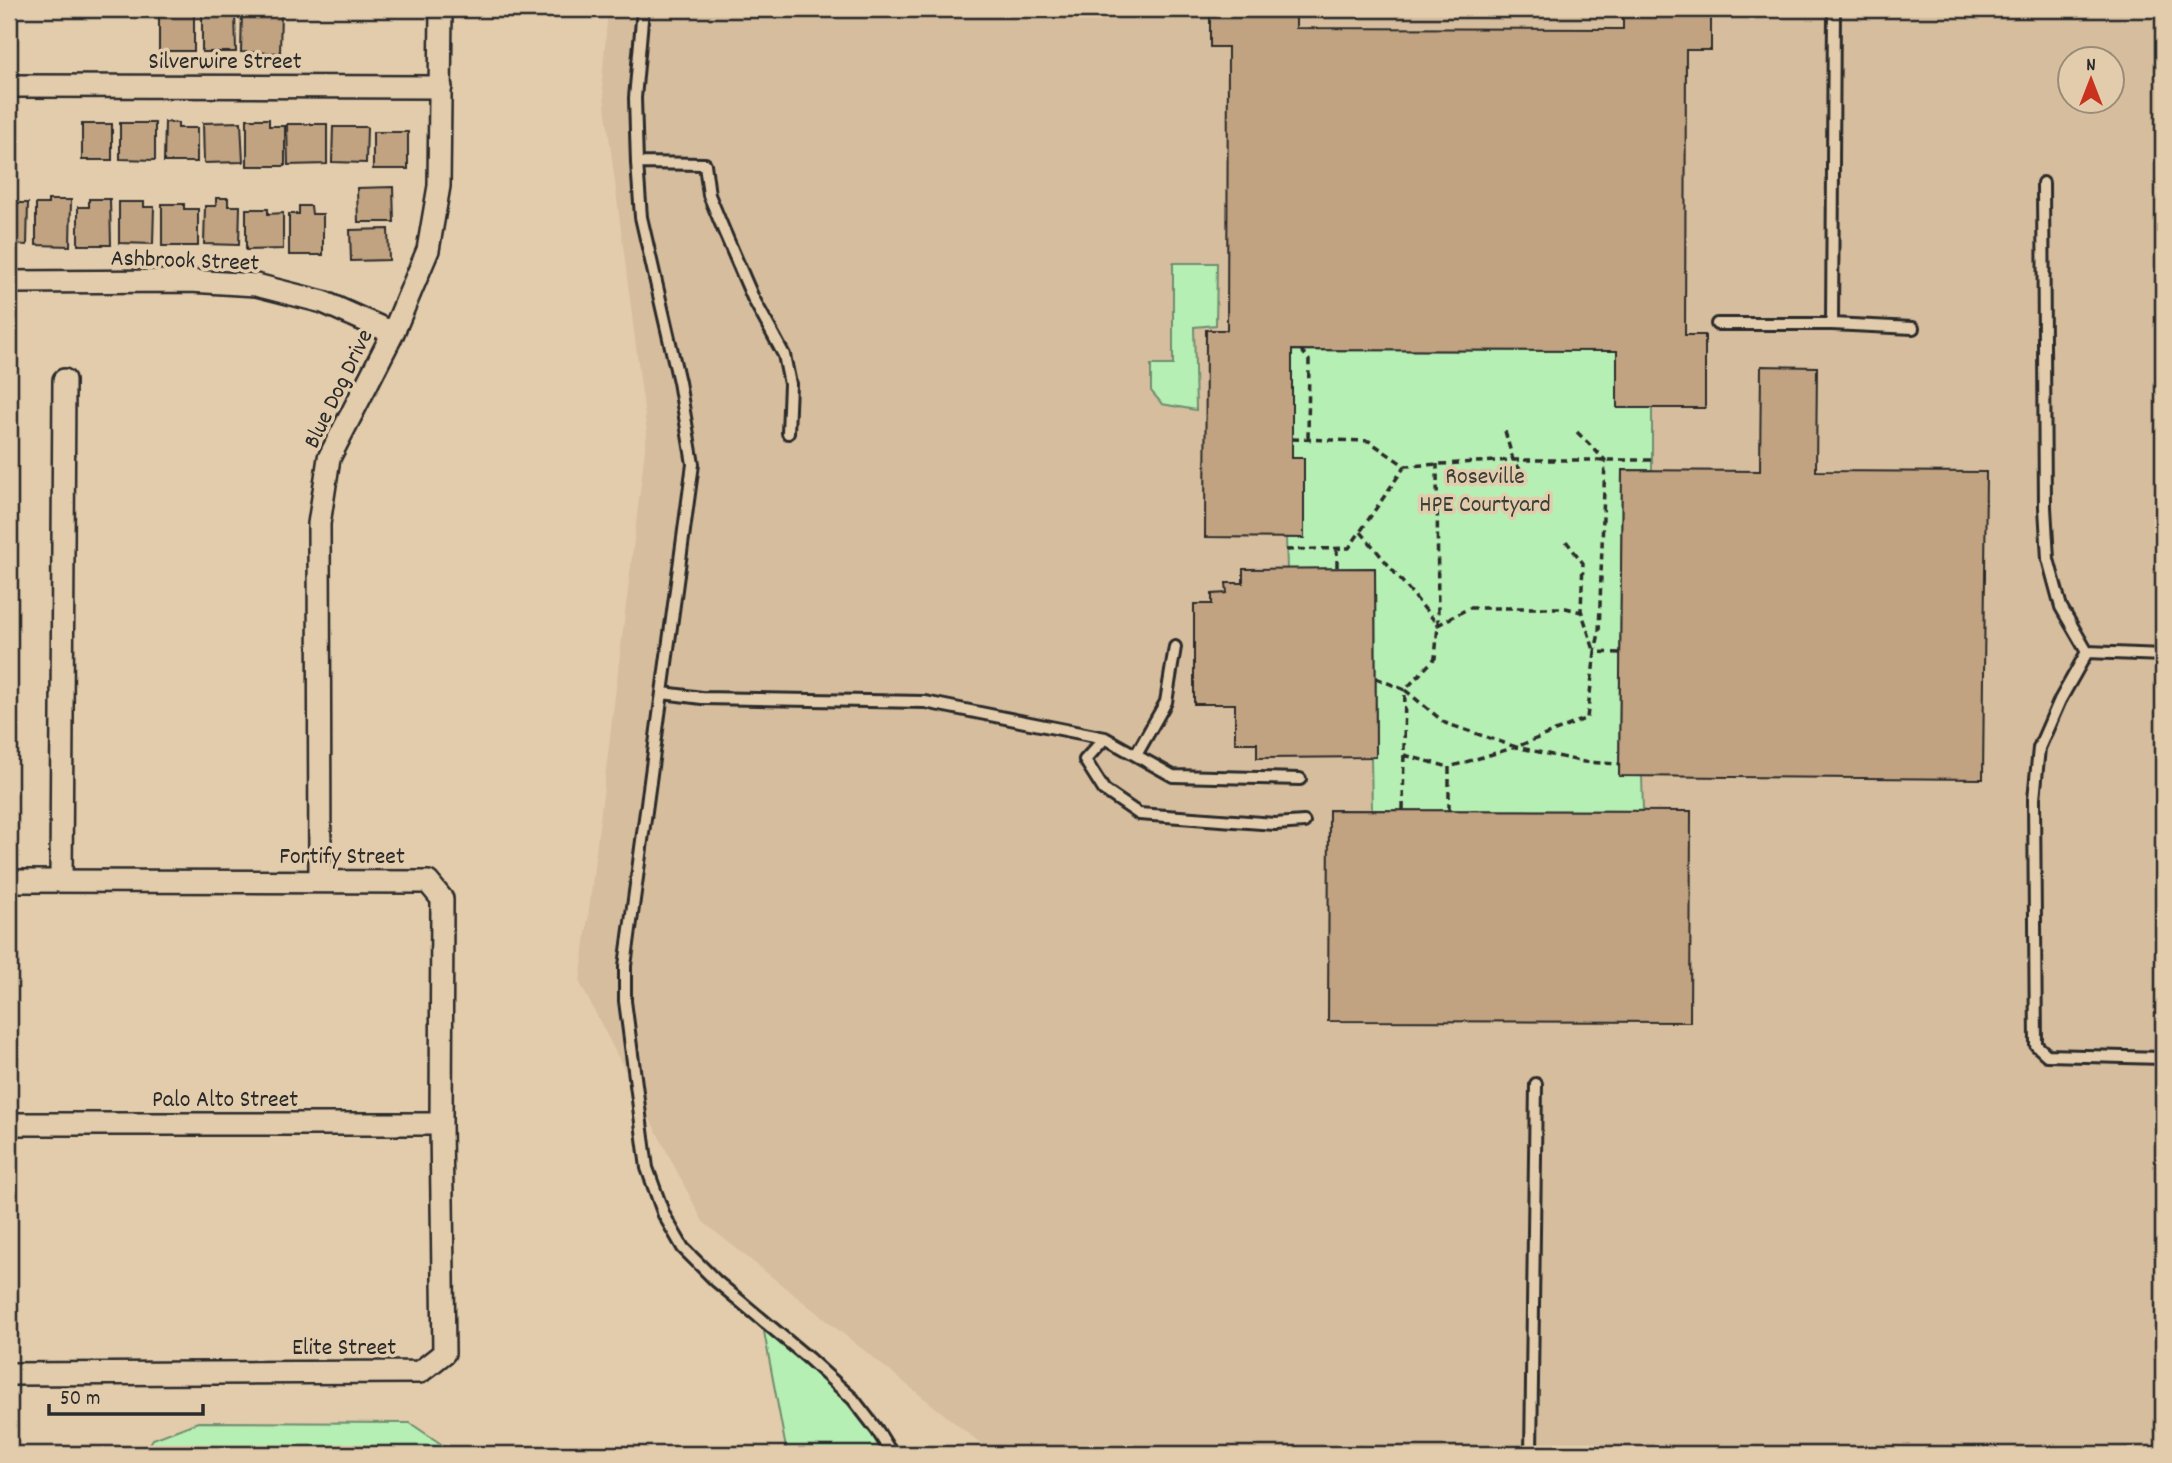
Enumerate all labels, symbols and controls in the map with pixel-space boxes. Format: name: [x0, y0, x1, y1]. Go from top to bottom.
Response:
street label: Silverwire Street: [148, 46, 302, 80]
north arrow: [2056, 46, 2126, 116]
text: N: [2086, 53, 2096, 80]
street label: Ashbrook Street: [110, 242, 260, 282]
street label: Blue Dog Drive: [296, 324, 383, 455]
park label: Roseville HPE Courtyard: [1419, 461, 1551, 523]
street label: Fortify Street: [279, 841, 405, 875]
street label: Palo Alto Street: [152, 1084, 298, 1118]
street label: Elite Street: [292, 1332, 396, 1366]
scale bar: [49, 1372, 203, 1416]
text: 50 m: [60, 1385, 100, 1415]

